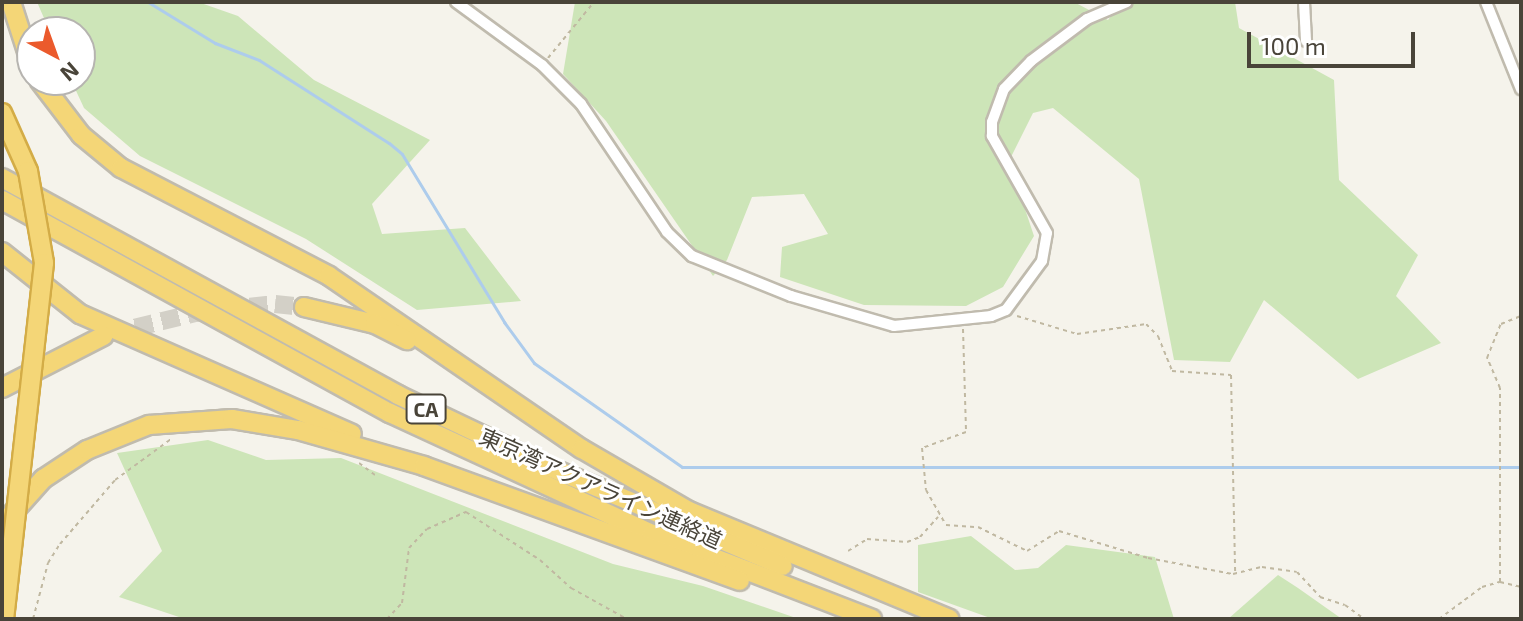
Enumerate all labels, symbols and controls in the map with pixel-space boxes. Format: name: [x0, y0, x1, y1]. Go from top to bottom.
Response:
north arrow: [16, 16, 96, 96]
scale bar: [1251, 16, 1419, 66]
text: 100 m: [1261, 31, 1326, 60]
text: N: [56, 58, 85, 88]
road number: CA: [404, 393, 448, 425]
street label: 東京湾アクアライン連絡道: [475, 422, 727, 554]

